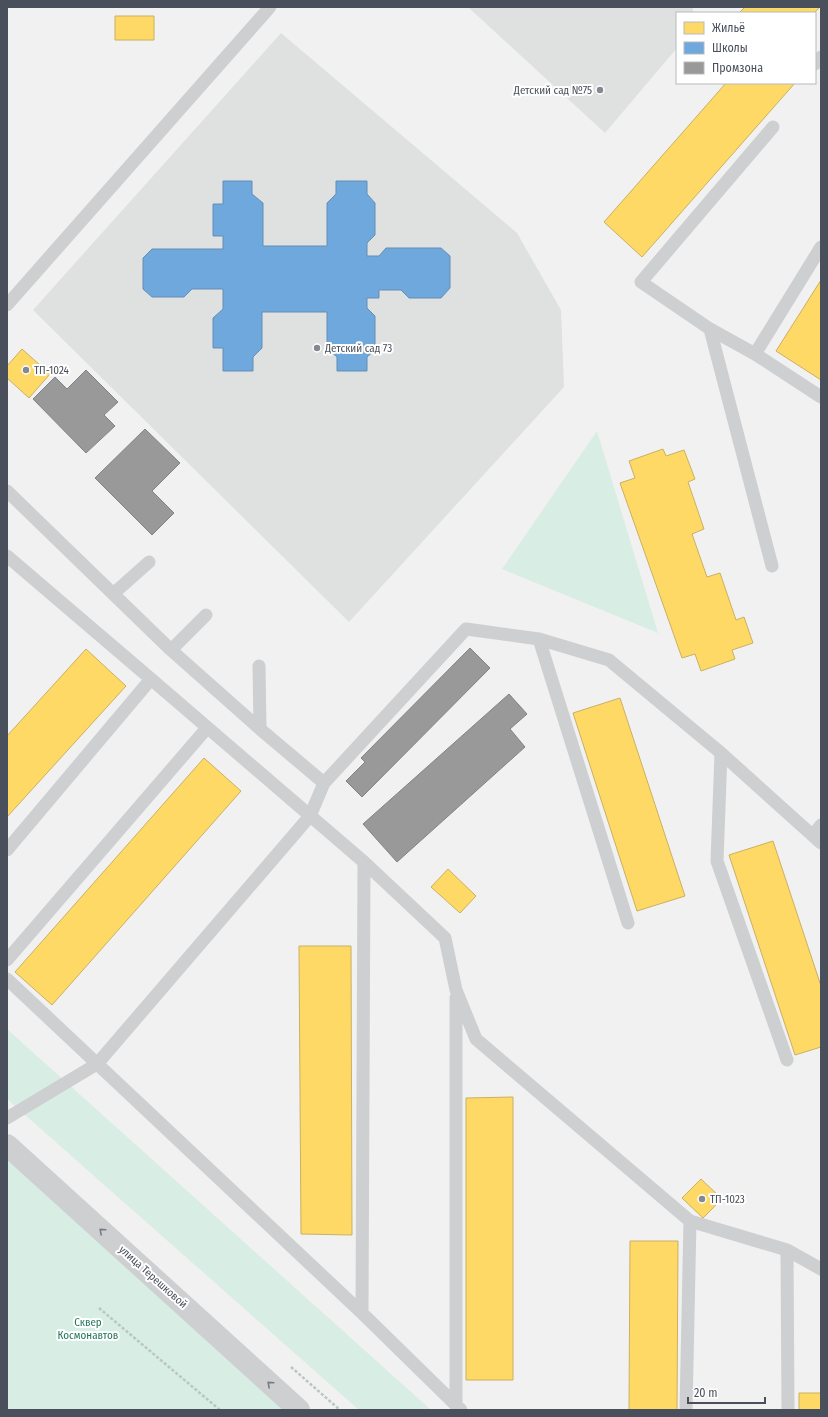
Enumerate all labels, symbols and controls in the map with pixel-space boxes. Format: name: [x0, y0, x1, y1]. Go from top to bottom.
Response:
legend: [676, 12, 816, 84]
text: Жильё: [712, 21, 745, 35]
text: Школы: [712, 41, 748, 55]
text: Промзона: [712, 61, 763, 75]
place label: Детский сад №75: [513, 84, 592, 97]
marker: Детский сад №75: [595, 85, 605, 95]
place label: Детский сад 73: [324, 342, 392, 355]
marker: Детский сад 73: [312, 343, 322, 353]
place label: ТП-1024: [34, 364, 70, 377]
marker: ТП-1024: [21, 365, 31, 375]
place label: ТП-1023: [710, 1193, 745, 1206]
marker: ТП-1023: [697, 1194, 707, 1204]
one-way arrow: [99, 1228, 106, 1235]
street label: улица Терешковой: [116, 1243, 190, 1311]
park label: Сквер Космонавтов: [58, 1316, 118, 1342]
scale bar: [688, 1379, 765, 1405]
one-way arrow: [268, 1381, 275, 1388]
text: 20 m: [694, 1386, 718, 1400]

